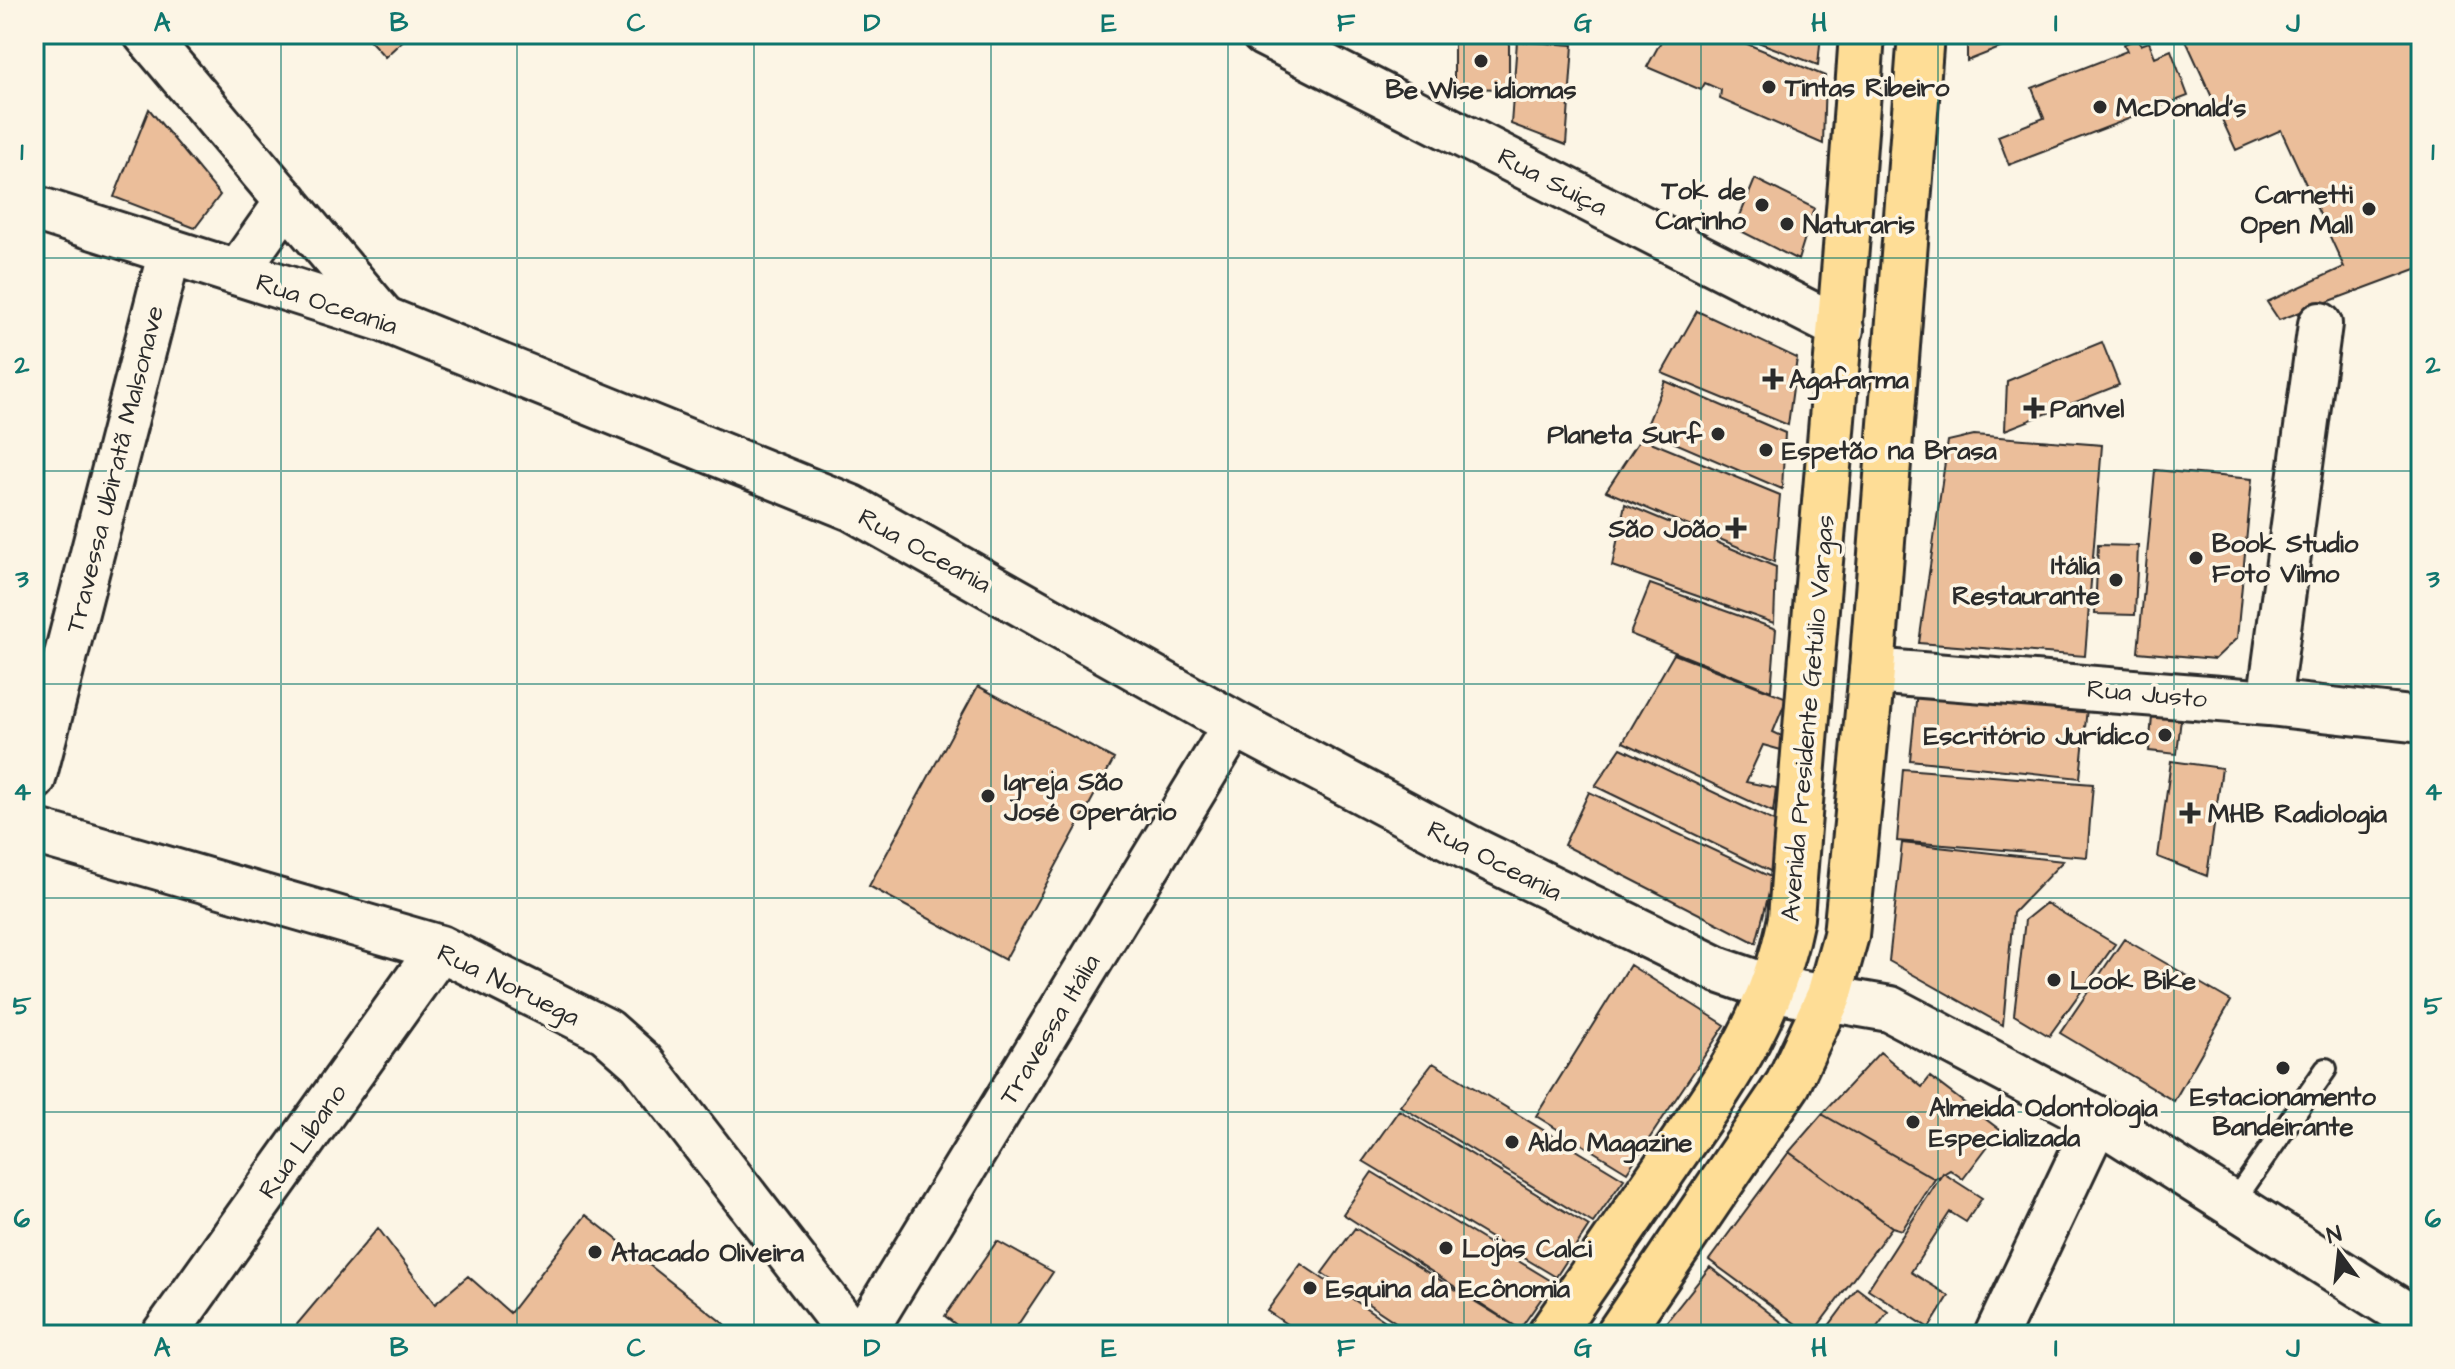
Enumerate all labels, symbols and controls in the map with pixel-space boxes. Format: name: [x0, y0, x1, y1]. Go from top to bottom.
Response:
text: A: [154, 5, 171, 41]
text: B: [390, 5, 409, 41]
text: C: [627, 5, 646, 41]
text: D: [864, 5, 881, 41]
text: E: [1101, 5, 1117, 41]
text: F: [1337, 5, 1356, 41]
text: G: [1574, 5, 1592, 41]
text: H: [1811, 5, 1827, 41]
text: I: [2054, 5, 2058, 41]
text: J: [2285, 5, 2300, 41]
marker: Be Wise idiomas: [1472, 52, 1490, 70]
place label: Tintas Ribeiro: [1784, 70, 1950, 106]
place label: Be Wise idiomas: [1385, 72, 1577, 108]
marker: Tintas Ribeiro: [1760, 78, 1778, 96]
place label: McDonald's: [2116, 90, 2246, 126]
marker: McDonald's: [2091, 98, 2109, 116]
text: 1: [20, 134, 24, 170]
text: 1: [2431, 134, 2435, 170]
street label: Rua Suiça: [1491, 139, 1614, 225]
place label: Tok de Carinho: [1656, 173, 1746, 239]
place label: Carnetti Open Mall: [2241, 177, 2353, 243]
marker: Tok de Carinho: [1753, 196, 1771, 214]
marker: Carnetti Open Mall: [2360, 200, 2378, 218]
place label: Naturaris: [1803, 207, 1915, 243]
marker: Naturaris: [1778, 215, 1796, 233]
street label: Rua Oceania: [251, 264, 402, 344]
street label: Travessa Ubiratã Malsonave: [57, 302, 173, 637]
text: 2: [14, 347, 30, 383]
text: 2: [2425, 347, 2441, 383]
place label: Agafarma: [1789, 362, 1910, 401]
marker: Agafarma: [1764, 370, 1782, 388]
place label: Panvel: [2050, 391, 2124, 427]
marker: Panvel: [2025, 399, 2043, 417]
place label: Planeta Surf: [1547, 417, 1703, 453]
marker: Planeta Surf: [1709, 425, 1727, 443]
place label: Espetão na Brasa: [1782, 433, 1998, 469]
marker: Espetão na Brasa: [1757, 441, 1775, 459]
street label: Rua Oceania: [852, 500, 997, 602]
place label: São João: [1608, 511, 1720, 547]
street label: Avenida Presidente Getúlio Vargas: [1772, 513, 1846, 923]
marker: São João: [1727, 519, 1745, 537]
place label: Book Studio Foto Vilmo: [2212, 526, 2359, 592]
place label: Itália Restaurante: [1952, 548, 2101, 614]
marker: Book Studio Foto Vilmo: [2187, 549, 2205, 567]
text: 3: [14, 561, 29, 597]
text: 3: [2425, 561, 2440, 597]
marker: Itália Restaurante: [2107, 571, 2125, 589]
street label: Rua Justo: [2085, 671, 2209, 717]
place label: Escritório Jurídico: [1924, 718, 2149, 754]
marker: Escritório Jurídico: [2156, 726, 2174, 744]
place label: Igreja São José Operário: [1003, 764, 1177, 830]
text: 4: [13, 774, 31, 810]
text: 4: [2424, 774, 2442, 810]
marker: Igreja São José Operário: [979, 787, 997, 805]
place label: MHB Radiologia: [2208, 796, 2388, 835]
marker: MHB Radiologia: [2179, 802, 2201, 824]
street label: Rua Oceania: [1421, 812, 1568, 910]
street label: Rua Noruega: [430, 935, 586, 1037]
street label: Travessa Itália: [991, 947, 1109, 1112]
place label: Look Bike: [2070, 963, 2196, 999]
marker: Look Bike: [2045, 971, 2063, 989]
text: 5: [13, 988, 32, 1024]
text: 5: [2424, 988, 2443, 1024]
marker: Estacionamento Bandeirante: [2274, 1059, 2292, 1077]
street label: Rua Líbano: [250, 1077, 356, 1206]
place label: Estacionamento Bandeirante: [2190, 1079, 2376, 1145]
place label: Almeida Odontologia Especializada: [1929, 1090, 2159, 1156]
marker: Almeida Odontologia Especializada: [1904, 1113, 1922, 1131]
place label: Aldo Magazine: [1528, 1125, 1692, 1164]
marker: Aldo Magazine: [1503, 1133, 1521, 1151]
text: 6: [14, 1201, 31, 1237]
text: 6: [2425, 1201, 2442, 1237]
north arrow: [2299, 1213, 2379, 1293]
text: N: [2324, 1218, 2345, 1252]
place label: Lojas Calci: [1462, 1231, 1592, 1267]
place label: Atacado Oliveira: [611, 1235, 805, 1271]
marker: Lojas Calci: [1437, 1239, 1455, 1257]
marker: Atacado Oliveira: [586, 1243, 604, 1261]
place label: Esquina da Ecônomia: [1326, 1271, 1571, 1307]
marker: Esquina da Ecônomia: [1301, 1279, 1319, 1297]
text: A: [154, 1330, 171, 1366]
text: B: [390, 1330, 409, 1366]
text: C: [627, 1330, 646, 1366]
text: D: [864, 1330, 881, 1366]
text: E: [1101, 1330, 1117, 1366]
text: F: [1337, 1330, 1356, 1366]
text: G: [1574, 1330, 1592, 1366]
text: H: [1811, 1330, 1827, 1366]
text: I: [2054, 1330, 2058, 1366]
text: J: [2285, 1330, 2300, 1366]

